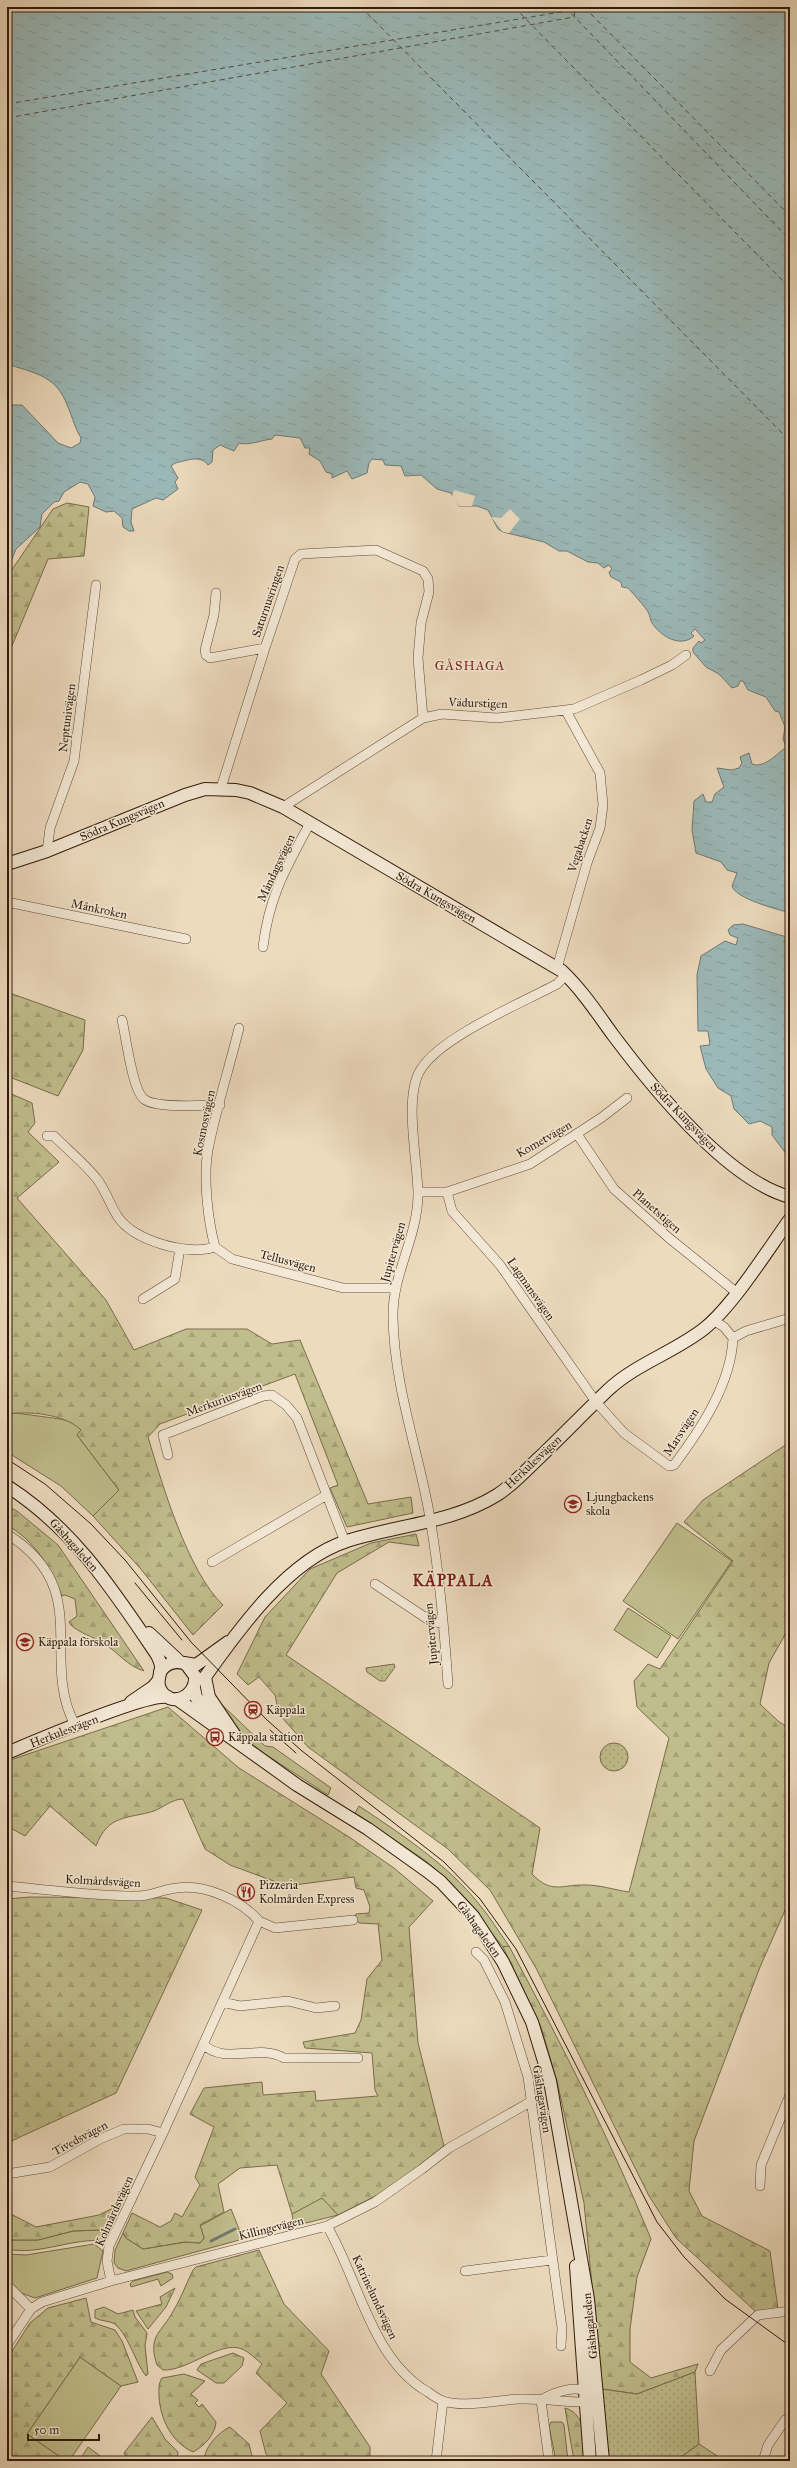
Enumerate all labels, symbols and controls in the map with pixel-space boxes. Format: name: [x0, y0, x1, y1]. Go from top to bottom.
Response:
street label: Saturnusringen: [249, 562, 288, 639]
district label: GÅSHAGA: [435, 658, 505, 674]
street label: Neptunivägen: [56, 682, 79, 753]
street label: Vädurstigen: [447, 695, 508, 712]
street label: Södra Kungsvägen: [78, 796, 167, 845]
street label: Vegabacken: [564, 816, 596, 875]
street label: Måndagsvägen: [254, 832, 299, 904]
street label: Södra Kungsvägen: [393, 868, 479, 927]
street label: Månkroken: [70, 896, 129, 922]
street label: Södra Kungsvägen: [647, 1080, 721, 1155]
street label: Kosmosvägen: [190, 1088, 219, 1158]
street label: Kometvägen: [514, 1117, 575, 1161]
street label: Planetstigen: [629, 1186, 685, 1237]
street label: Jupitervägen: [377, 1220, 409, 1286]
street label: Tellusvägen: [258, 1247, 318, 1276]
street label: Lagmansvägen: [503, 1255, 558, 1324]
street label: Merkuriusvägen: [184, 1379, 265, 1420]
street label: Marsvägen: [660, 1405, 703, 1459]
street label: Herkulesvägen: [502, 1432, 565, 1492]
place label: Ljungbackens skola: [586, 1490, 654, 1518]
school or university icon: Ljungbackens skola: [563, 1494, 583, 1514]
street label: Gåshagaleden: [46, 1516, 102, 1575]
district label: KÄPPALA: [413, 1570, 493, 1590]
street label: Jupitervägen: [421, 1602, 442, 1667]
school or university icon: Käppala förskola: [15, 1632, 35, 1652]
place label: Käppala förskola: [38, 1635, 119, 1649]
station icon: Käppala: [243, 1700, 263, 1720]
place label: Käppala: [266, 1703, 306, 1717]
street label: Herkulesvägen: [28, 1711, 101, 1751]
bus stop icon: Käppala station: [205, 1727, 225, 1747]
place label: Käppala station: [228, 1730, 304, 1744]
street label: Kolmårdsvägen: [65, 1872, 142, 1891]
place label: Pizzeria Kolmården Express: [259, 1878, 354, 1906]
restaurant icon: Pizzeria Kolmården Express: [236, 1882, 256, 1902]
street label: Gåshagaleden: [453, 1898, 504, 1961]
street label: Gåshagavägen: [529, 2064, 554, 2135]
street label: Tivedsvägen: [50, 2117, 111, 2159]
street label: Kolmårdsvägen: [92, 2173, 137, 2249]
street label: Killingevägen: [237, 2213, 306, 2244]
street label: Katrinelundsvägen: [348, 2253, 401, 2342]
street label: Gåshagaleden: [580, 2292, 601, 2360]
scale bar: [28, 2416, 99, 2442]
text: 50 m: [34, 2423, 59, 2437]

